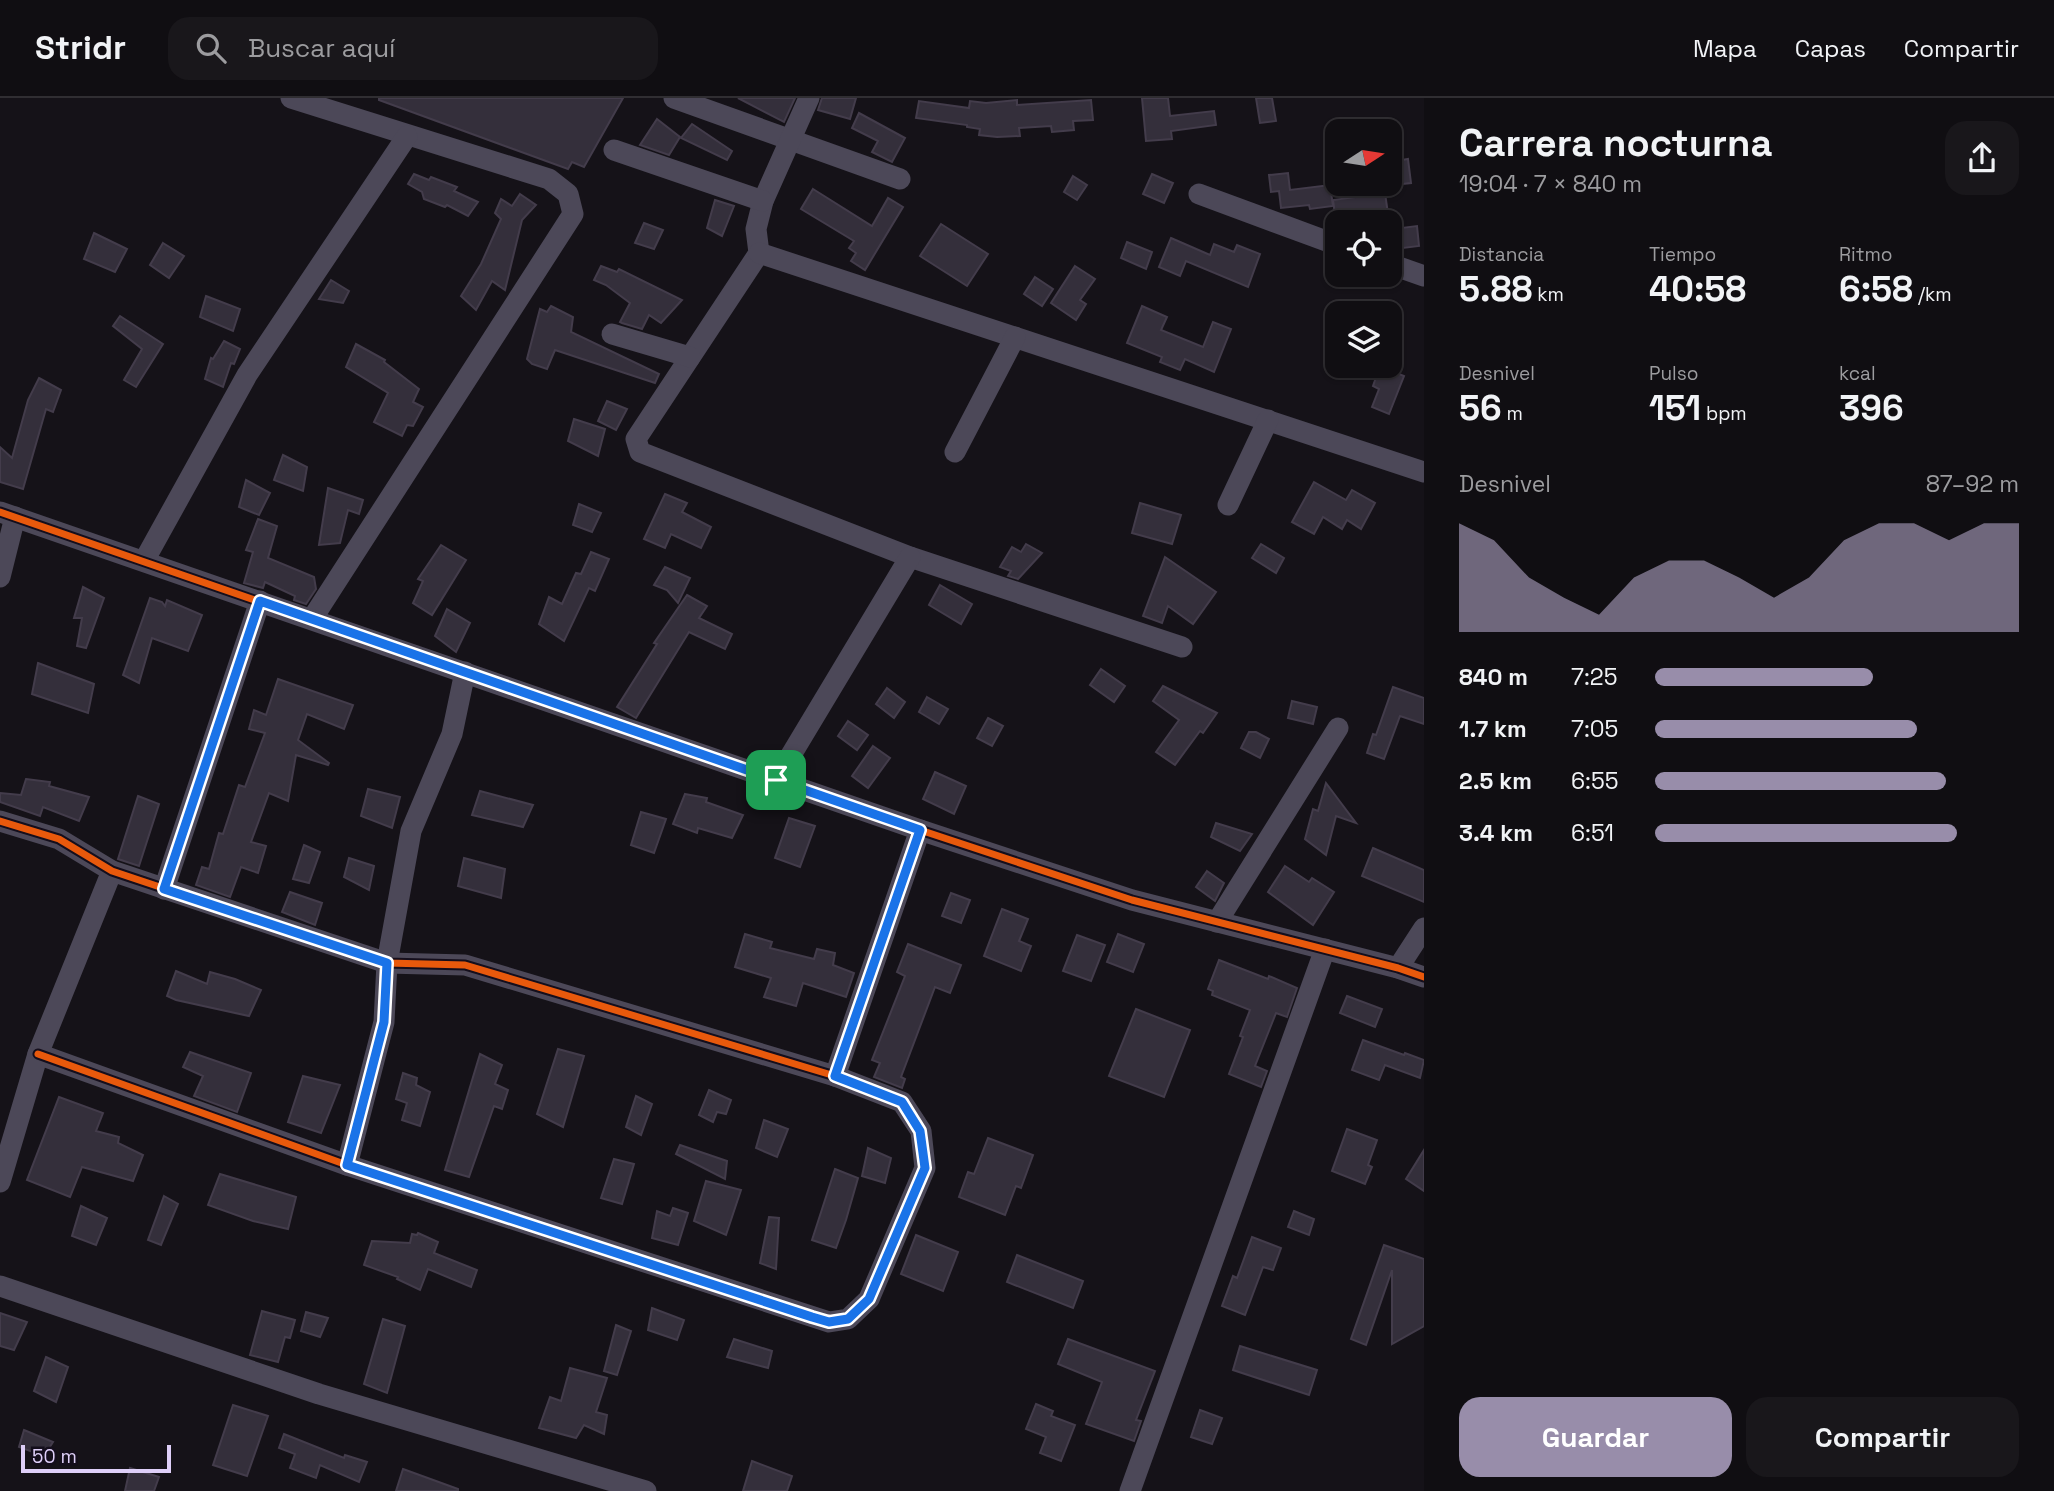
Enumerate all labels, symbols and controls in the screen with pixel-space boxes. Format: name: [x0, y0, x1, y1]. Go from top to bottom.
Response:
search box: [168, 17, 658, 80]
text: Stridr: [35, 27, 126, 69]
icon: search: [192, 29, 230, 67]
text: Buscar aquí: [248, 31, 395, 65]
text: Mapa: [1693, 33, 1757, 64]
text: Capas: [1795, 33, 1866, 64]
text: Compartir: [1904, 33, 2019, 64]
north arrow: [1325, 119, 1402, 196]
map controls: [1325, 119, 1402, 378]
text: Carrera nocturna: [1459, 119, 1772, 167]
button: share: [1945, 121, 2019, 195]
text: 19:04 · 7 × 840 m: [1459, 169, 1642, 199]
button: locate: [1325, 210, 1402, 287]
text: Distancia: [1459, 242, 1544, 267]
text: Tiempo: [1649, 242, 1716, 267]
text: Ritmo: [1839, 242, 1892, 267]
text: 5.88: [1459, 267, 1532, 311]
text: 40:58: [1649, 267, 1746, 311]
text: 6:58: [1839, 267, 1913, 311]
text: km: [1532, 282, 1564, 307]
text: /km: [1913, 282, 1952, 307]
button: layers: [1325, 301, 1402, 378]
text: Desnivel: [1459, 361, 1535, 386]
text: Pulso: [1649, 361, 1698, 386]
text: kcal: [1839, 361, 1876, 386]
text: 56: [1459, 386, 1502, 430]
text: 151: [1649, 386, 1701, 430]
text: 396: [1839, 386, 1904, 430]
text: m: [1502, 401, 1523, 426]
text: bpm: [1701, 401, 1747, 426]
text: Desnivel: [1459, 469, 1551, 499]
text: 87–92 m: [1926, 469, 2019, 499]
text: 840 m: [1459, 662, 1528, 692]
text: 7:25: [1571, 662, 1617, 692]
text: 1.7 km: [1459, 714, 1527, 744]
text: 7:05: [1571, 714, 1618, 744]
pin: [746, 750, 806, 810]
icon: arrive: [757, 761, 795, 799]
text: 2.5 km: [1459, 766, 1532, 796]
text: 6:55: [1571, 766, 1618, 796]
text: 3.4 km: [1459, 818, 1533, 848]
text: 6:51: [1571, 818, 1614, 848]
button: Guardar: [1459, 1397, 1732, 1477]
button: Compartir: [1746, 1397, 2019, 1477]
scale bar: [21, 1442, 172, 1474]
text: 50 m: [32, 1444, 77, 1469]

